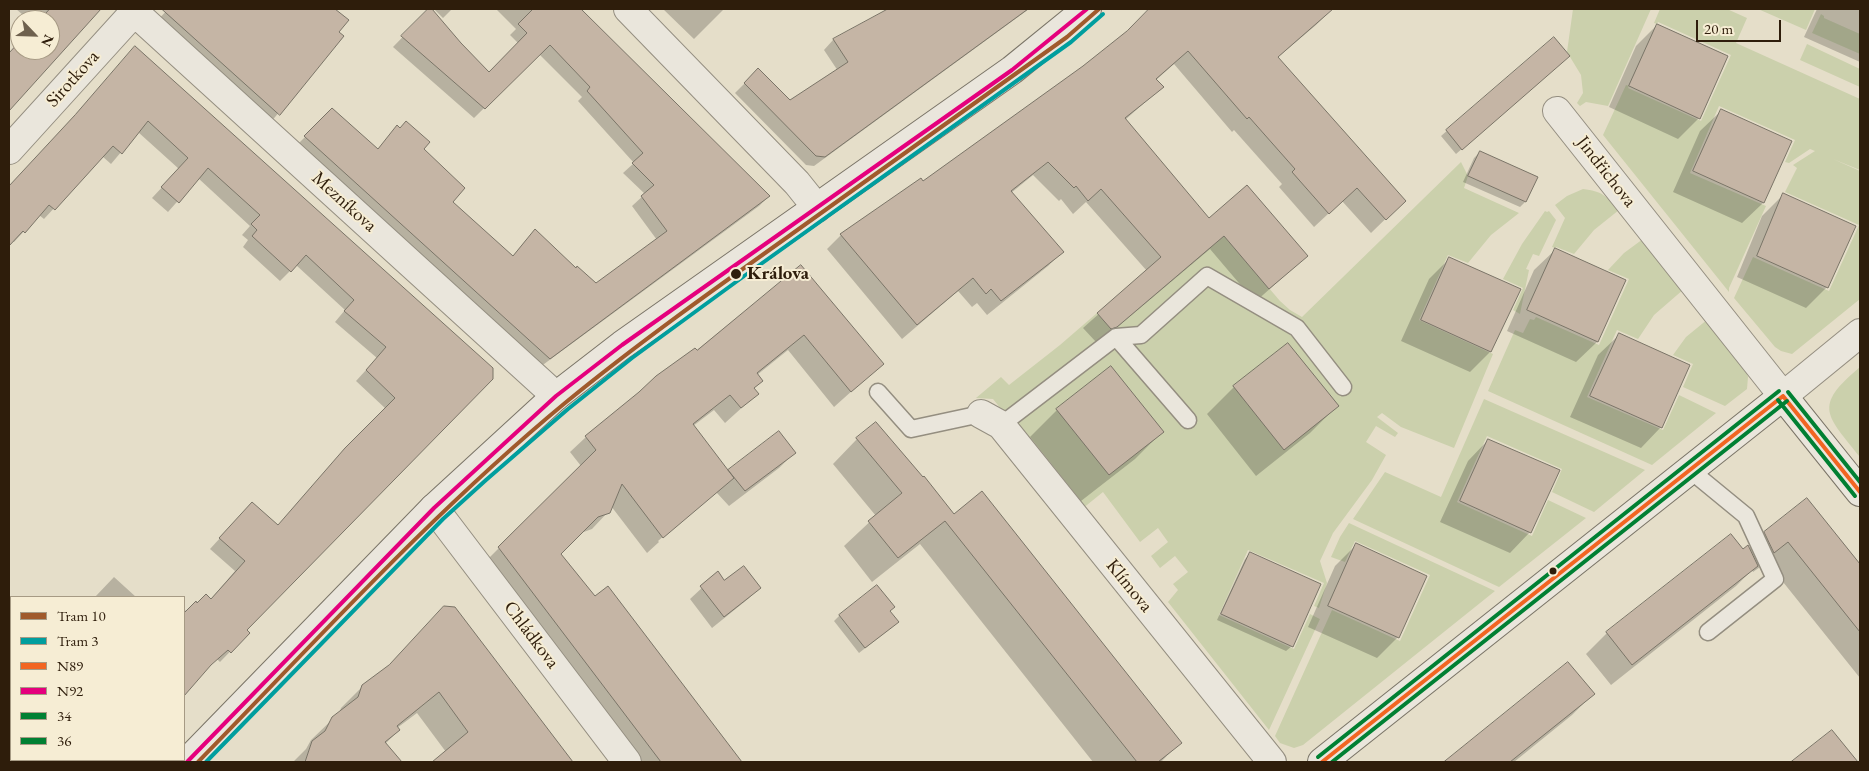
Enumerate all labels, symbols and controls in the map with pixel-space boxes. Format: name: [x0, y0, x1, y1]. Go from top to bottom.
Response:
north arrow: [10, 10, 60, 60]
scale bar: [1699, 10, 1784, 42]
text: 20 m: [1704, 19, 1733, 38]
text: N: [37, 32, 58, 50]
street label: Sirotkova: [41, 46, 105, 112]
street label: Jindřichova: [1571, 132, 1641, 212]
street label: Mezníkova: [307, 167, 381, 237]
place label: Králova: [747, 263, 809, 285]
marker: Králova: [729, 267, 743, 281]
street label: Klímova: [1101, 555, 1157, 617]
unlabelled marker: [1548, 566, 1558, 576]
legend: [10, 596, 185, 761]
street label: Chládkova: [498, 597, 564, 673]
text: Tram 10: [57, 606, 106, 625]
text: Tram 3: [57, 631, 98, 650]
text: N89: [57, 656, 83, 675]
text: N92: [57, 681, 83, 700]
text: 34: [57, 706, 71, 725]
text: 36: [57, 731, 71, 750]

